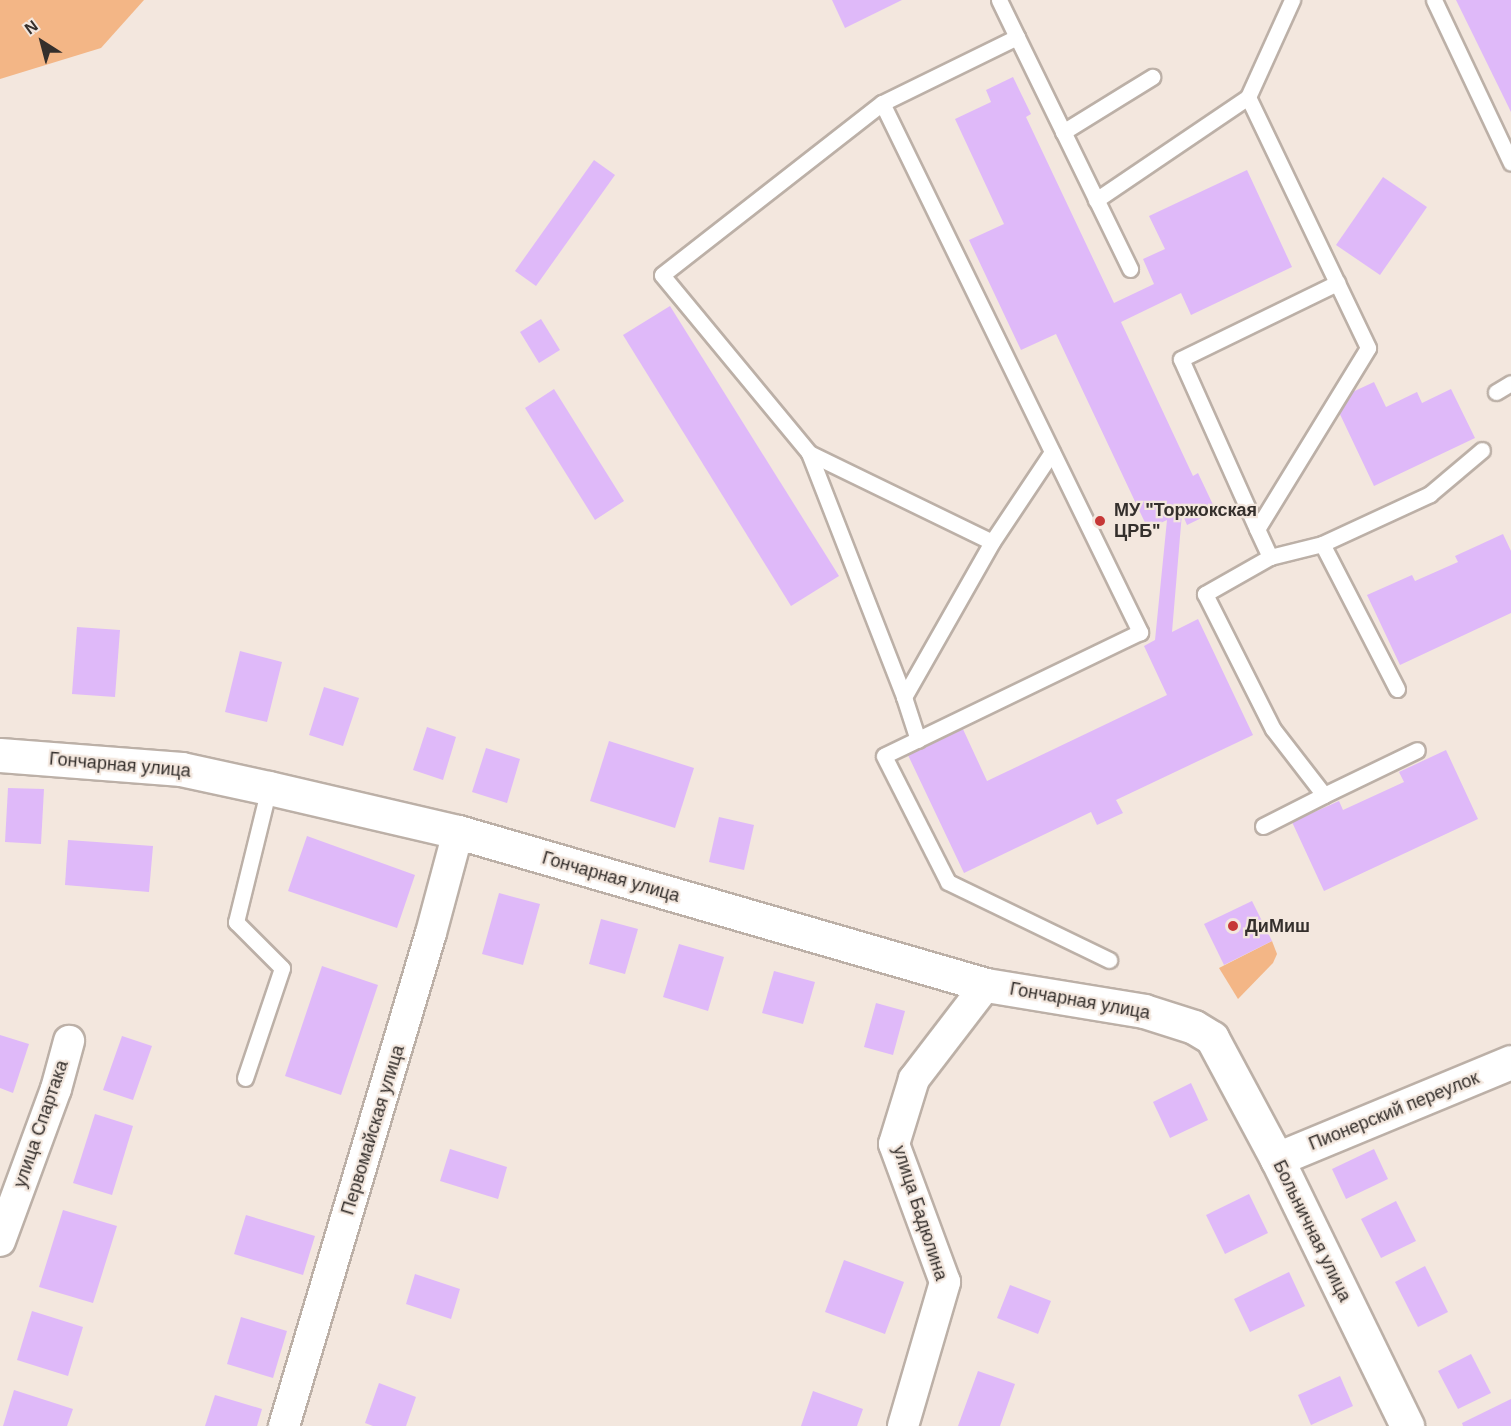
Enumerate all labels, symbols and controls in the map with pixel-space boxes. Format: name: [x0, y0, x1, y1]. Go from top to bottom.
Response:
north arrow: [12, 12, 72, 72]
text: N: [21, 17, 41, 37]
place label: МУ "Торжокская ЦРБ": [1114, 500, 1257, 542]
marker: МУ "Торжокская ЦРБ": [1091, 512, 1109, 530]
street label: Гончарная улица: [48, 748, 192, 782]
street label: Гончарная улица: [540, 847, 682, 907]
place label: ДиМиш: [1245, 915, 1310, 937]
marker: ДиМиш: [1226, 919, 1240, 933]
street label: Гончарная улица: [1008, 978, 1152, 1024]
street label: Первомайская улица: [337, 1043, 409, 1217]
street label: улица Спартака: [9, 1058, 73, 1190]
street label: Пионерский переулок: [1306, 1067, 1482, 1155]
street label: улица Бадюлина: [888, 1143, 952, 1283]
street label: Больничная улица: [1268, 1157, 1356, 1305]

